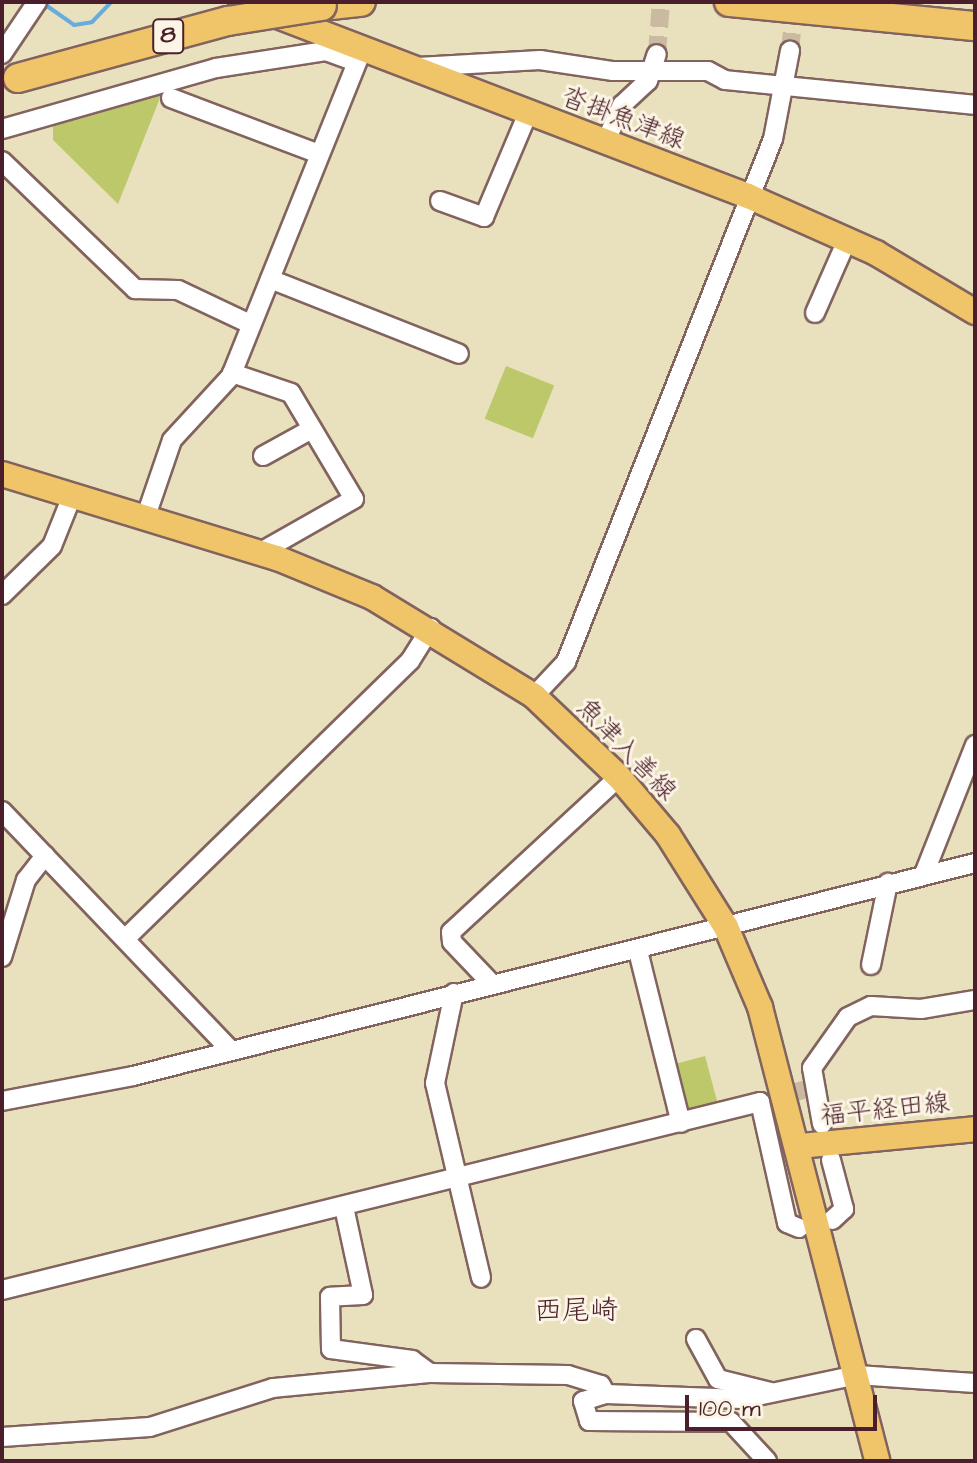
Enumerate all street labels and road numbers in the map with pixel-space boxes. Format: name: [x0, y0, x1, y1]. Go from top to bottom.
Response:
road number: 8: [152, 16, 184, 56]
street label: 沓掛魚津線: [557, 81, 689, 157]
street label: 魚津入善線: [570, 692, 682, 808]
street label: 福平経田線: [819, 1088, 951, 1132]

